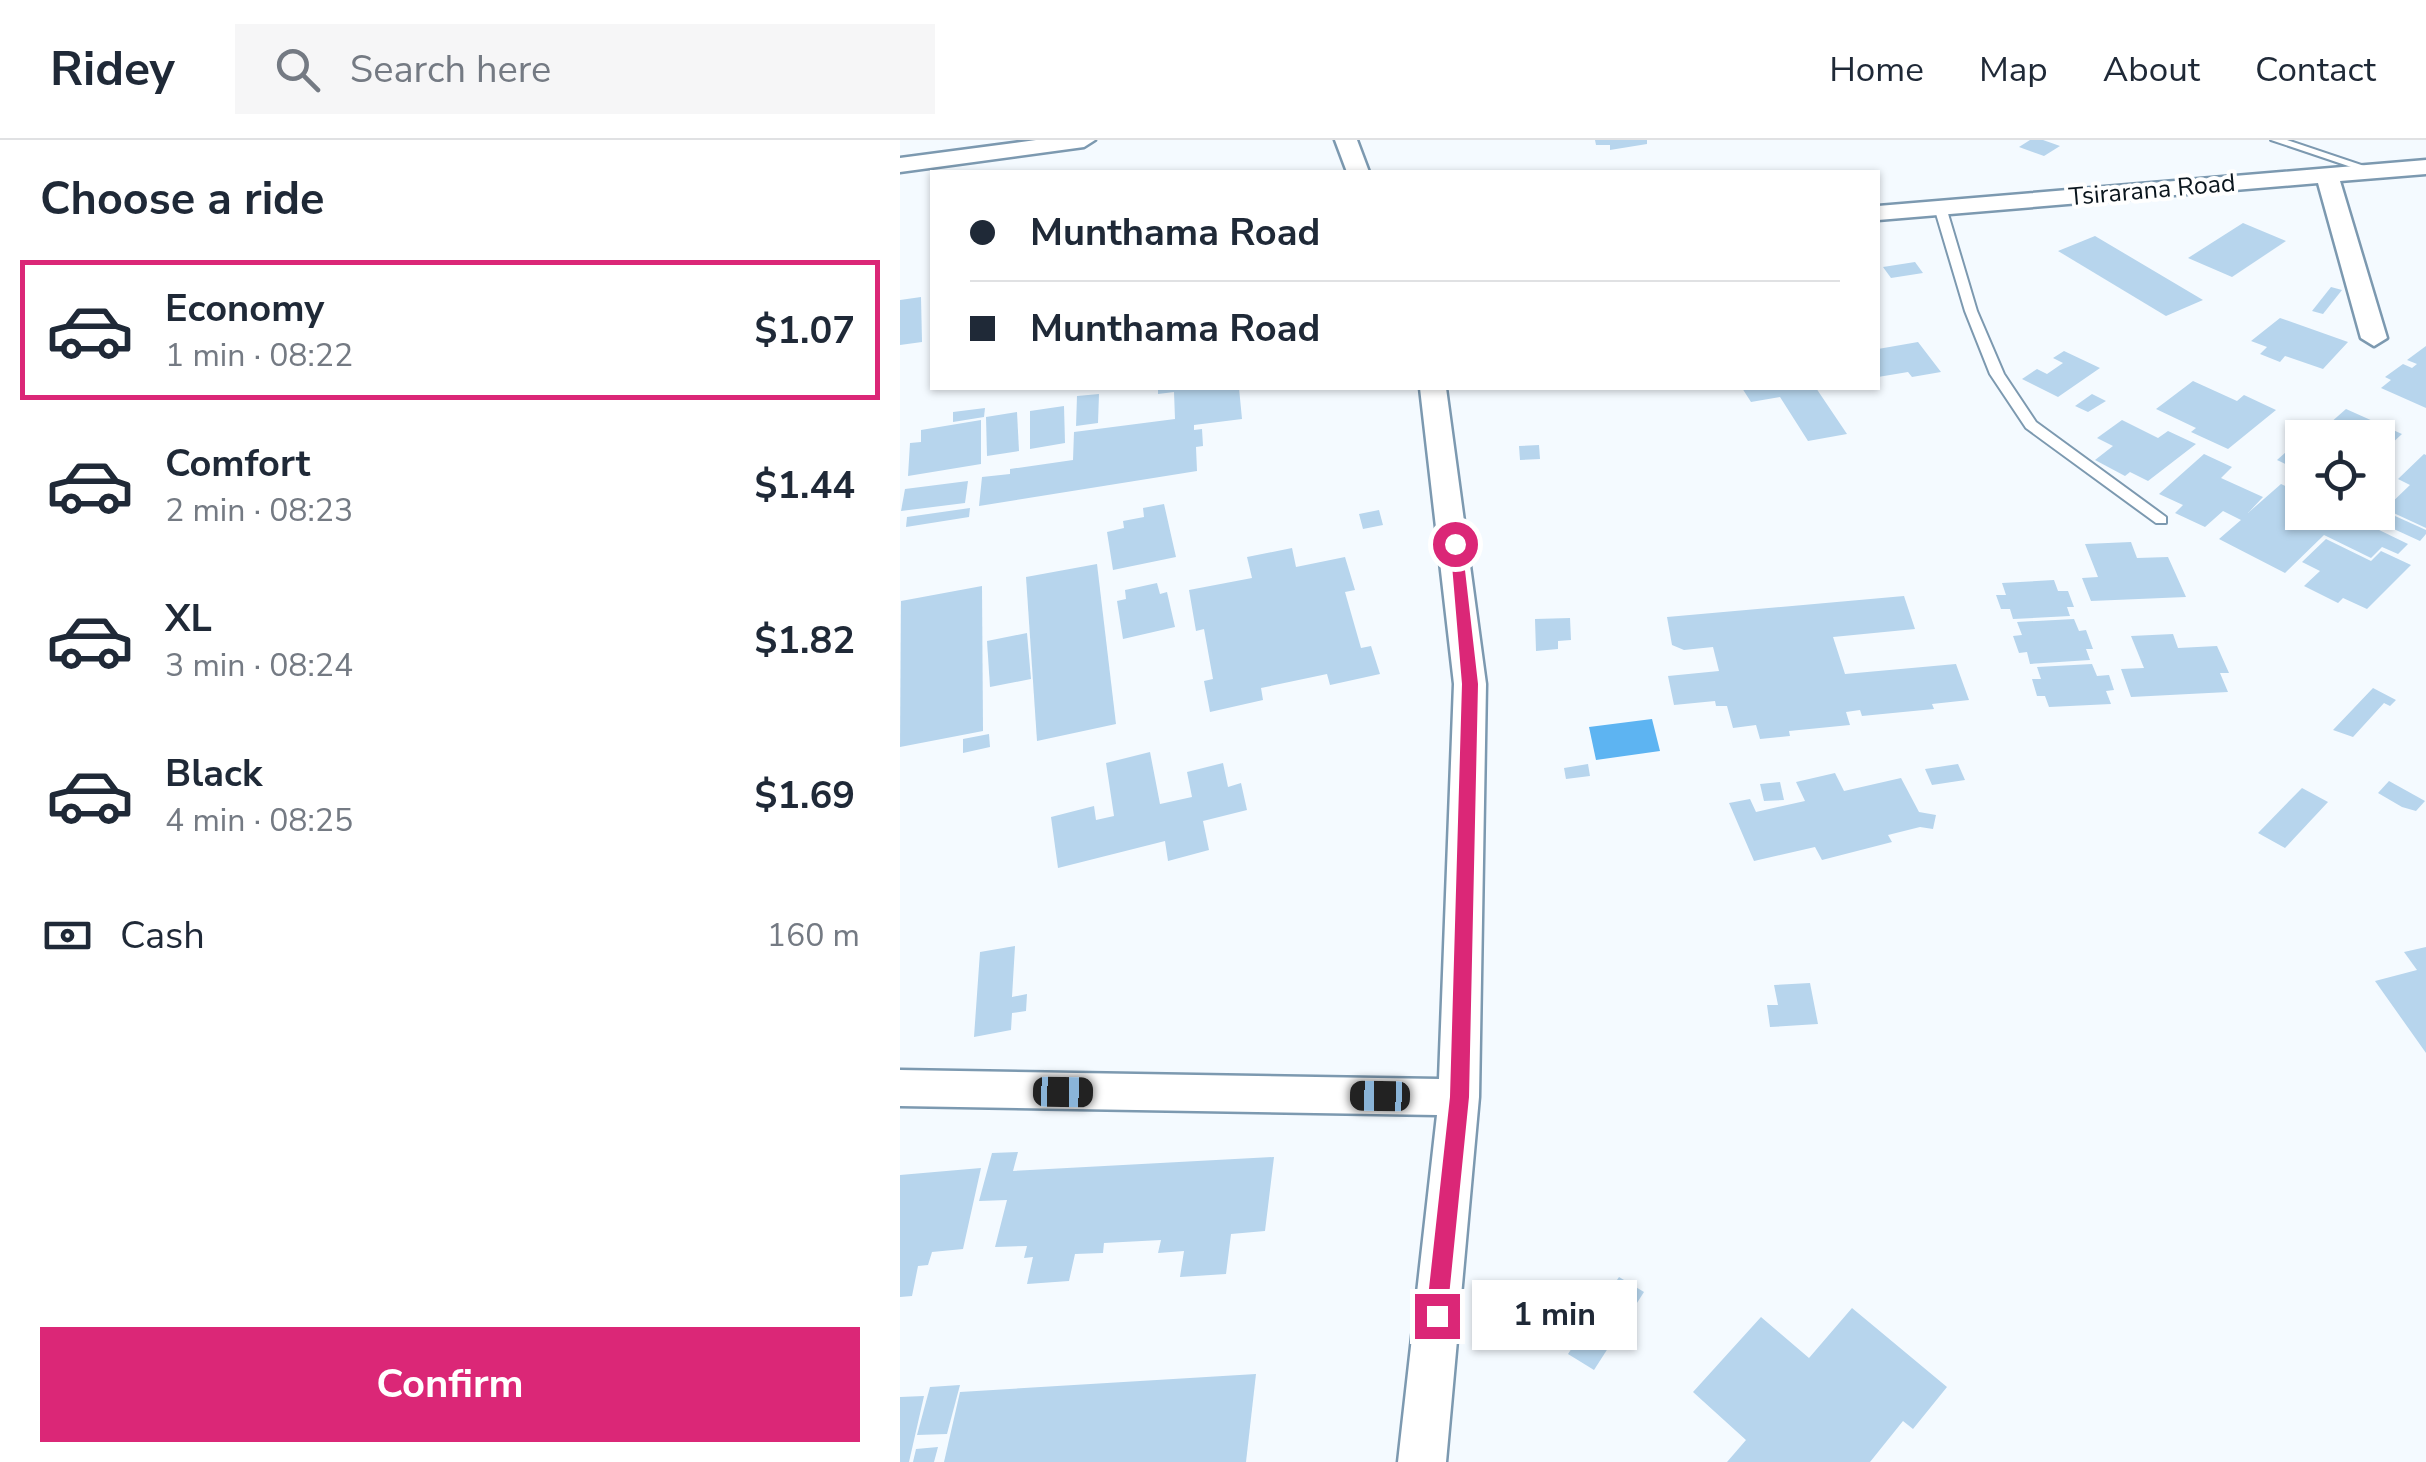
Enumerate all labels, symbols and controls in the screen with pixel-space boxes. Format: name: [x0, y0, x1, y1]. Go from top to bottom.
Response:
search box: [235, 24, 935, 114]
text: Ridey: [50, 36, 175, 102]
icon: search: [270, 42, 325, 97]
text: Search here: [350, 44, 551, 95]
text: Home: [1829, 46, 1924, 93]
text: Map: [1979, 46, 2048, 93]
text: About: [2103, 46, 2200, 93]
text: Contact: [2255, 46, 2376, 93]
street label: Tsirarana Road: [2067, 166, 2237, 214]
text: Choose a ride: [40, 169, 325, 230]
text: Munthama Road: [1030, 207, 1320, 258]
text: Economy: [165, 283, 324, 334]
icon: car: [45, 285, 135, 375]
text: Munthama Road: [1030, 303, 1320, 354]
text: $1.07: [754, 305, 855, 356]
text: 1 min · 08:22: [165, 334, 353, 377]
map controls: [2285, 420, 2395, 530]
button: locate: [2285, 420, 2395, 530]
text: Comfort: [165, 438, 310, 489]
icon: car: [45, 440, 135, 530]
text: $1.44: [754, 460, 855, 511]
text: 2 min · 08:23: [165, 489, 353, 532]
route start: [1433, 522, 1478, 567]
text: XL: [165, 593, 212, 644]
icon: car: [45, 595, 135, 685]
text: $1.82: [754, 615, 855, 666]
text: 3 min · 08:24: [165, 644, 353, 687]
text: Black: [165, 748, 262, 799]
icon: car: [45, 750, 135, 840]
text: $1.69: [754, 770, 855, 821]
text: 4 min · 08:25: [165, 799, 353, 842]
icon: cash: [40, 908, 95, 963]
text: Cash: [120, 910, 205, 961]
text: 160 m: [767, 914, 860, 957]
car: [1033, 1076, 1093, 1108]
car: [1350, 1080, 1410, 1112]
callout: 1 min: [1472, 1281, 1637, 1351]
text: 1 min: [1513, 1293, 1596, 1336]
route end: [1415, 1294, 1460, 1339]
button: Confirm: [40, 1327, 860, 1442]

